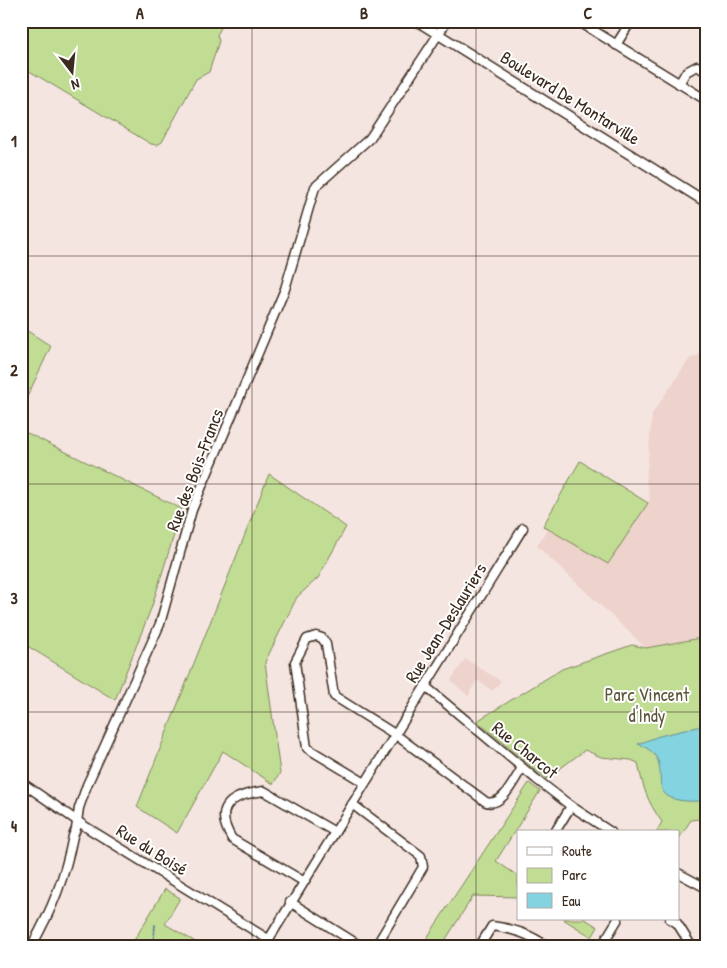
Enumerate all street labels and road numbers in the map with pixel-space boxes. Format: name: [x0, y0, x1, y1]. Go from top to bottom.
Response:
street label: Boulevard De Montarville: [496, 45, 645, 151]
street label: Rue des Bois-Francs: [160, 405, 229, 535]
street label: Rue Jean-Deslauriers: [399, 558, 492, 687]
street label: Rue Charcot: [487, 715, 564, 785]
street label: Rue du Boisé: [112, 818, 193, 881]

